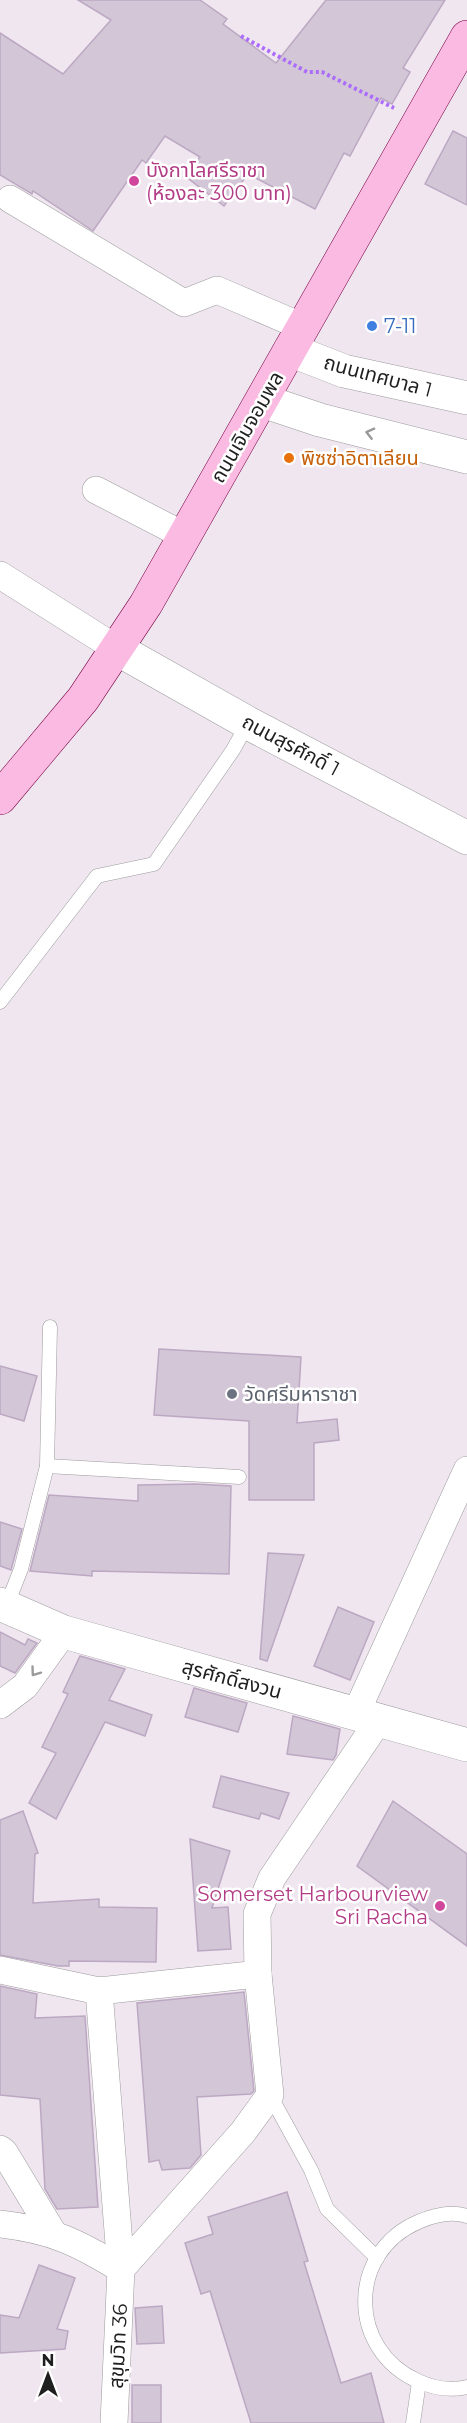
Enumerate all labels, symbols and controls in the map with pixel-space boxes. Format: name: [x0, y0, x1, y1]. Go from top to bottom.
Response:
place label: บังกาโลศรีราชา (ห้องละ 300 บาท): [146, 158, 292, 205]
marker: บังกาโลศรีราชา (ห้องละ 300 บาท): [127, 174, 141, 188]
place label: 7-11: [384, 314, 417, 338]
marker: 7-11: [365, 319, 379, 333]
street label: ถนนเทศบาล 1: [321, 350, 435, 402]
street label: ถนนเจิมจอมพล: [205, 367, 289, 487]
one-way arrow: [365, 427, 375, 440]
place label: พิซซ่าอิตาเลียน: [301, 446, 419, 470]
marker: พิซซ่าอิตาเลียน: [282, 451, 296, 465]
street label: ถนนสุรศักดิ์ 1: [238, 709, 344, 781]
place label: วัดศรีมหาราชา: [244, 1382, 358, 1406]
marker: วัดศรีมหาราชา: [225, 1387, 239, 1401]
street label: สุรศักดิ์สงวน: [179, 1654, 285, 1704]
one-way arrow: [32, 1665, 43, 1676]
place label: Somerset Harbourview Sri Racha: [197, 1882, 428, 1929]
marker: Somerset Harbourview Sri Racha: [433, 1899, 447, 1913]
street label: สุขุมวิท 36: [104, 2303, 132, 2389]
north arrow: [18, 2345, 78, 2405]
text: N: [42, 2351, 54, 2370]

